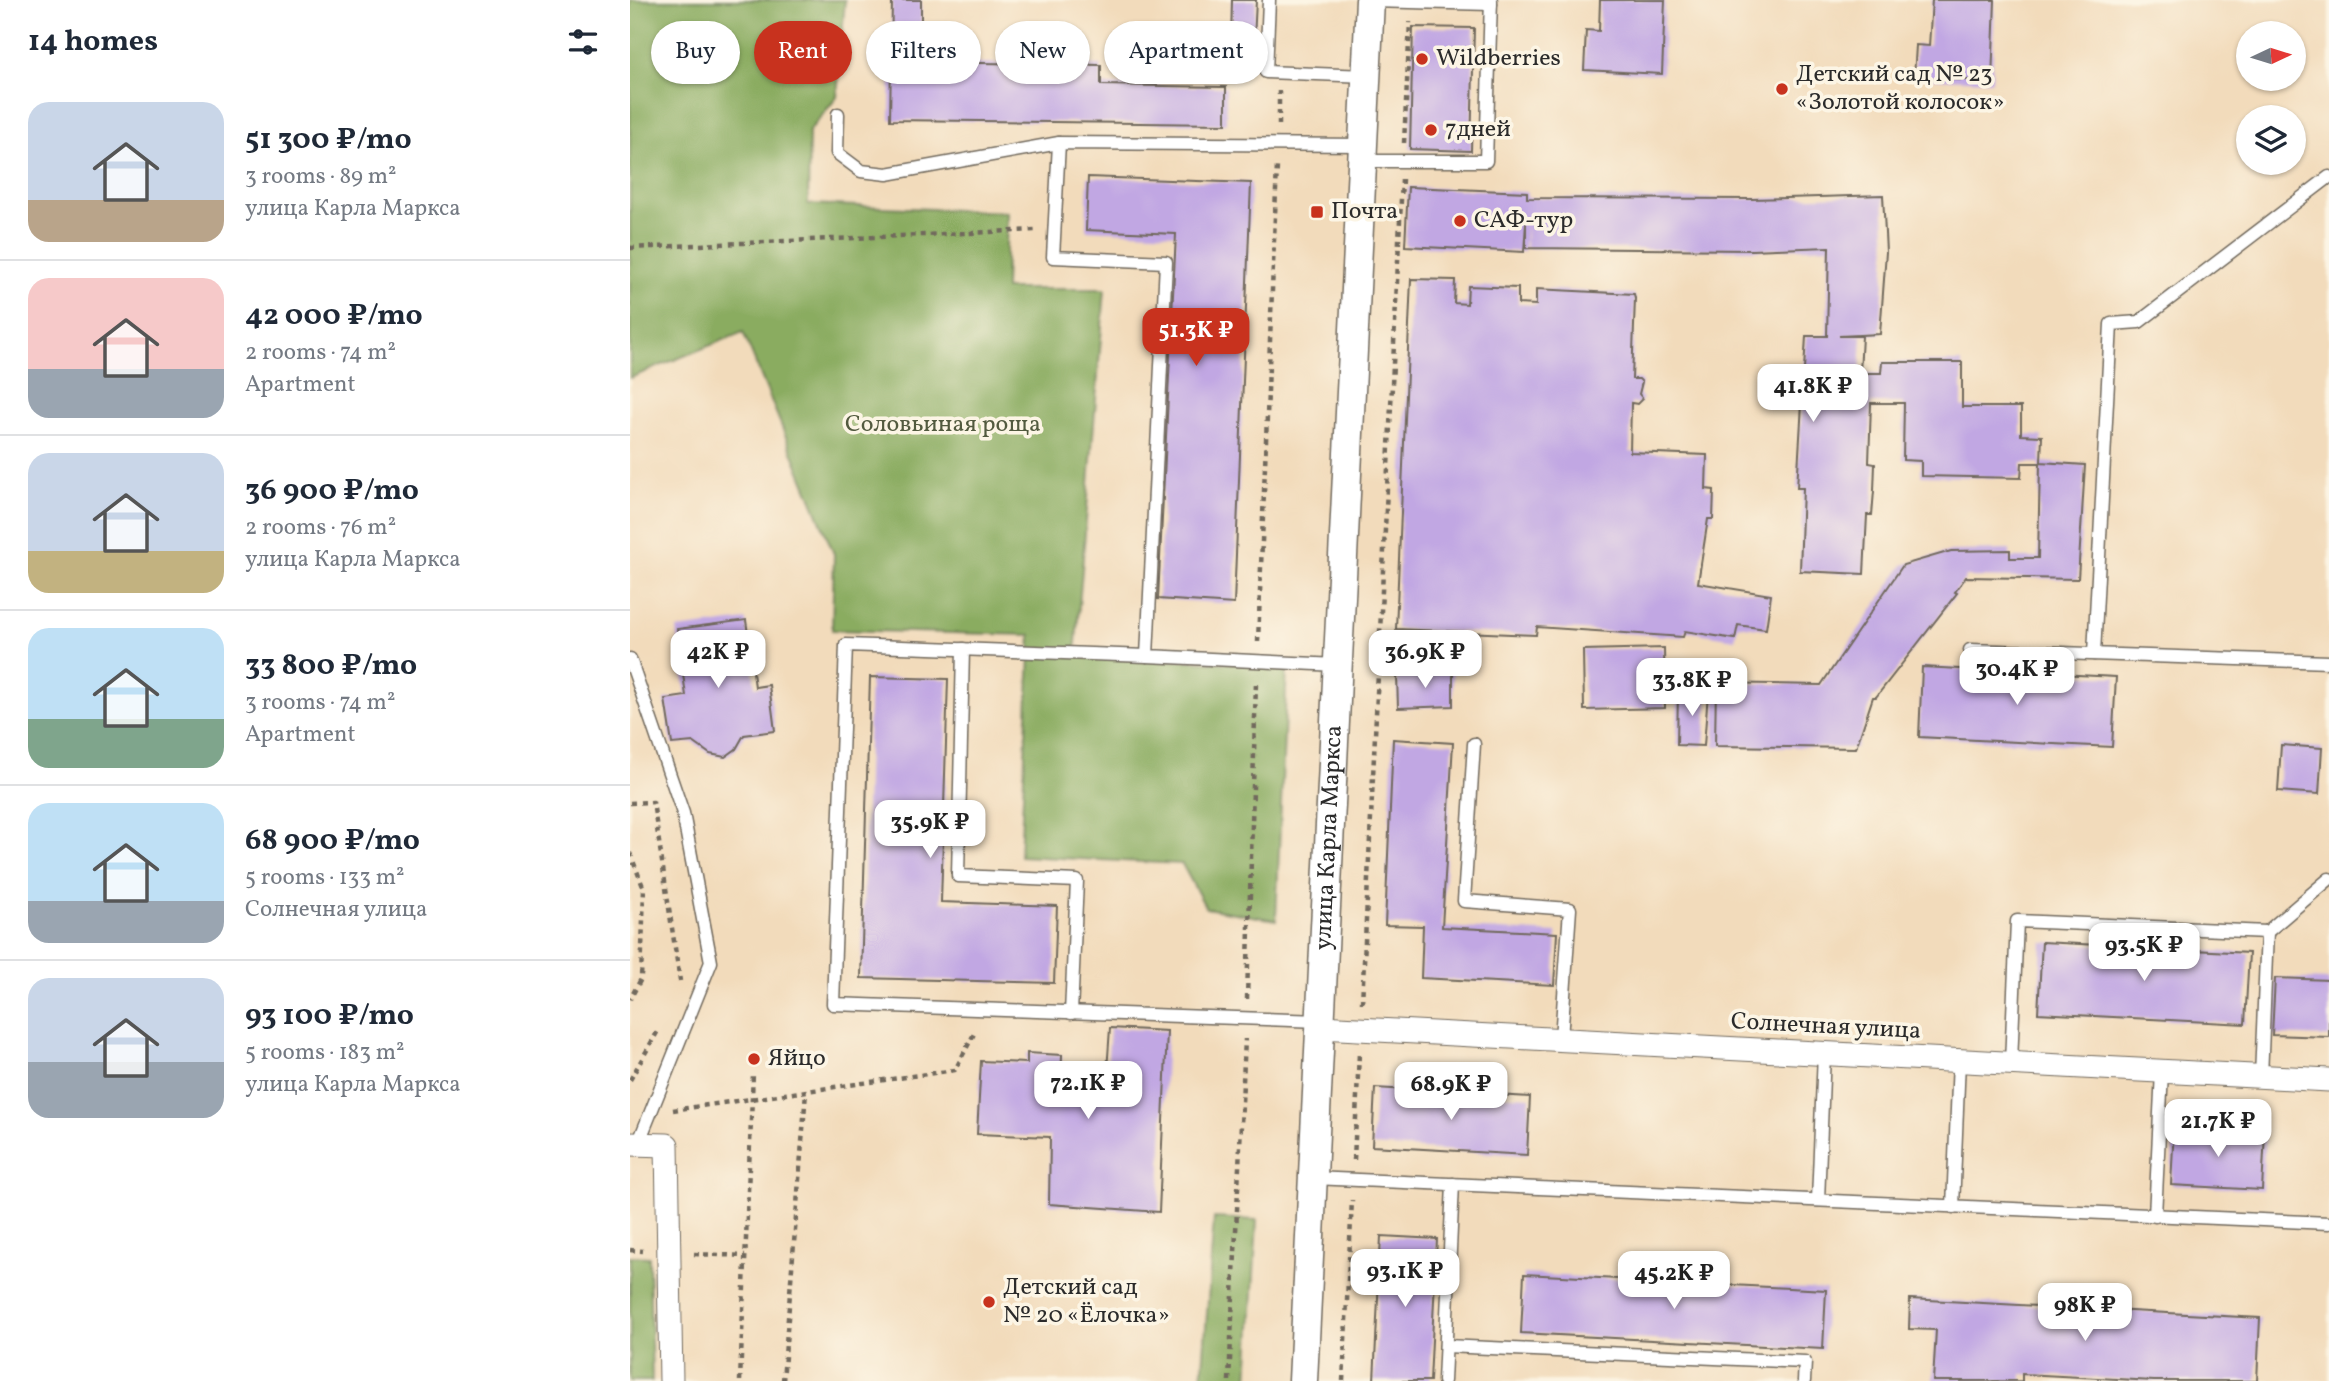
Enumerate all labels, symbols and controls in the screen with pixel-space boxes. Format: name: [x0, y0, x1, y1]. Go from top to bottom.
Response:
text: 14 homes: [28, 21, 158, 63]
chip: Buy: [651, 21, 740, 84]
chip: Rent: [754, 21, 852, 84]
chip: Filters: [866, 21, 981, 84]
chip: New: [995, 21, 1090, 84]
chip: Apartment: [1104, 21, 1268, 84]
north arrow: [2236, 21, 2306, 91]
map controls: [2236, 21, 2306, 175]
icon: filters: [564, 23, 602, 61]
place label: Wildberries: [1436, 42, 1561, 76]
marker: Wildberries: [1414, 51, 1430, 67]
place label: Детский сад № 23 «Золотой колосок»: [1796, 58, 2004, 120]
marker: Детский сад № 23 «Золотой колосок»: [1774, 81, 1790, 97]
button: layers: [2236, 105, 2306, 175]
place label: 7дней: [1445, 113, 1511, 147]
text: 51 300 ₽/mo: [245, 119, 412, 161]
marker: 7дней: [1423, 122, 1439, 138]
icon: home: [84, 130, 168, 214]
text: 3 rooms · 89 m²: [245, 161, 397, 193]
text: улица Карла Маркса: [245, 193, 461, 225]
place label: Почта: [1331, 195, 1398, 229]
marker: Почта: [1309, 204, 1325, 220]
place label: САФ-тур: [1474, 204, 1573, 238]
marker: САФ-тур: [1452, 213, 1468, 229]
text: 42 000 ₽/mo: [245, 295, 423, 337]
icon: home: [84, 306, 168, 390]
pin: 51.3K ₽: [1131, 308, 1261, 368]
text: 51.3K ₽: [1158, 315, 1234, 347]
text: 2 rooms · 74 m²: [245, 337, 396, 369]
pin: 41.8K ₽: [1748, 364, 1878, 424]
text: Apartment: [245, 369, 356, 401]
text: 41.8K ₽: [1773, 371, 1853, 403]
park label: Соловьиная роща: [845, 408, 1041, 442]
text: 36 900 ₽/mo: [245, 470, 419, 512]
icon: home: [84, 481, 168, 565]
text: 2 rooms · 76 m²: [245, 512, 396, 544]
text: улица Карла Маркса: [245, 544, 461, 576]
pin: 42K ₽: [669, 630, 767, 690]
pin: 36.9K ₽: [1360, 630, 1490, 690]
text: 42K ₽: [687, 637, 749, 669]
text: 36.9K ₽: [1385, 637, 1465, 669]
text: 33 800 ₽/mo: [245, 645, 417, 687]
pin: 30.4K ₽: [1952, 648, 2082, 707]
text: 30.4K ₽: [1975, 654, 2059, 686]
icon: home: [84, 656, 168, 740]
pin: 33.8K ₽: [1627, 658, 1757, 718]
text: 33.8K ₽: [1652, 665, 1732, 697]
text: 3 rooms · 74 m²: [245, 687, 395, 719]
text: Apartment: [245, 719, 356, 751]
street label: улица Карла Маркса: [1307, 724, 1352, 951]
pin: 35.9K ₽: [865, 800, 995, 860]
text: 35.9K ₽: [890, 807, 970, 839]
text: 68 900 ₽/mo: [245, 820, 420, 862]
icon: home: [84, 831, 168, 915]
text: 5 rooms · 133 m²: [245, 862, 405, 894]
text: Солнечная улица: [245, 894, 427, 926]
pin: 93.5K ₽: [2079, 923, 2209, 983]
text: 93.5K ₽: [2105, 930, 2183, 962]
text: 93 100 ₽/mo: [245, 995, 414, 1037]
street label: Солнечная улица: [1730, 1005, 1922, 1049]
icon: home: [84, 1006, 168, 1090]
text: 5 rooms · 183 m²: [245, 1037, 405, 1069]
place label: Яйцо: [768, 1042, 826, 1076]
marker: Яйцо: [746, 1051, 762, 1067]
pin: 72.1K ₽: [1023, 1062, 1153, 1121]
pin: 68.9K ₽: [1386, 1062, 1516, 1122]
text: 72.1K ₽: [1050, 1068, 1126, 1100]
text: улица Карла Маркса: [245, 1069, 461, 1101]
text: 68.9K ₽: [1410, 1069, 1492, 1101]
pin: 21.7K ₽: [2153, 1100, 2283, 1159]
text: 21.7K ₽: [2180, 1106, 2256, 1138]
pin: 93.1K ₽: [1340, 1250, 1470, 1309]
pin: 45.2K ₽: [1609, 1252, 1739, 1311]
text: 93.1K ₽: [1366, 1256, 1444, 1288]
text: 45.2K ₽: [1634, 1258, 1714, 1290]
place label: Детский сад № 20 «Ёлочка»: [1003, 1271, 1170, 1333]
pin: 98K ₽: [2036, 1284, 2134, 1343]
text: 98K ₽: [2054, 1290, 2116, 1322]
marker: Детский сад № 20 «Ёлочка»: [981, 1294, 997, 1310]

